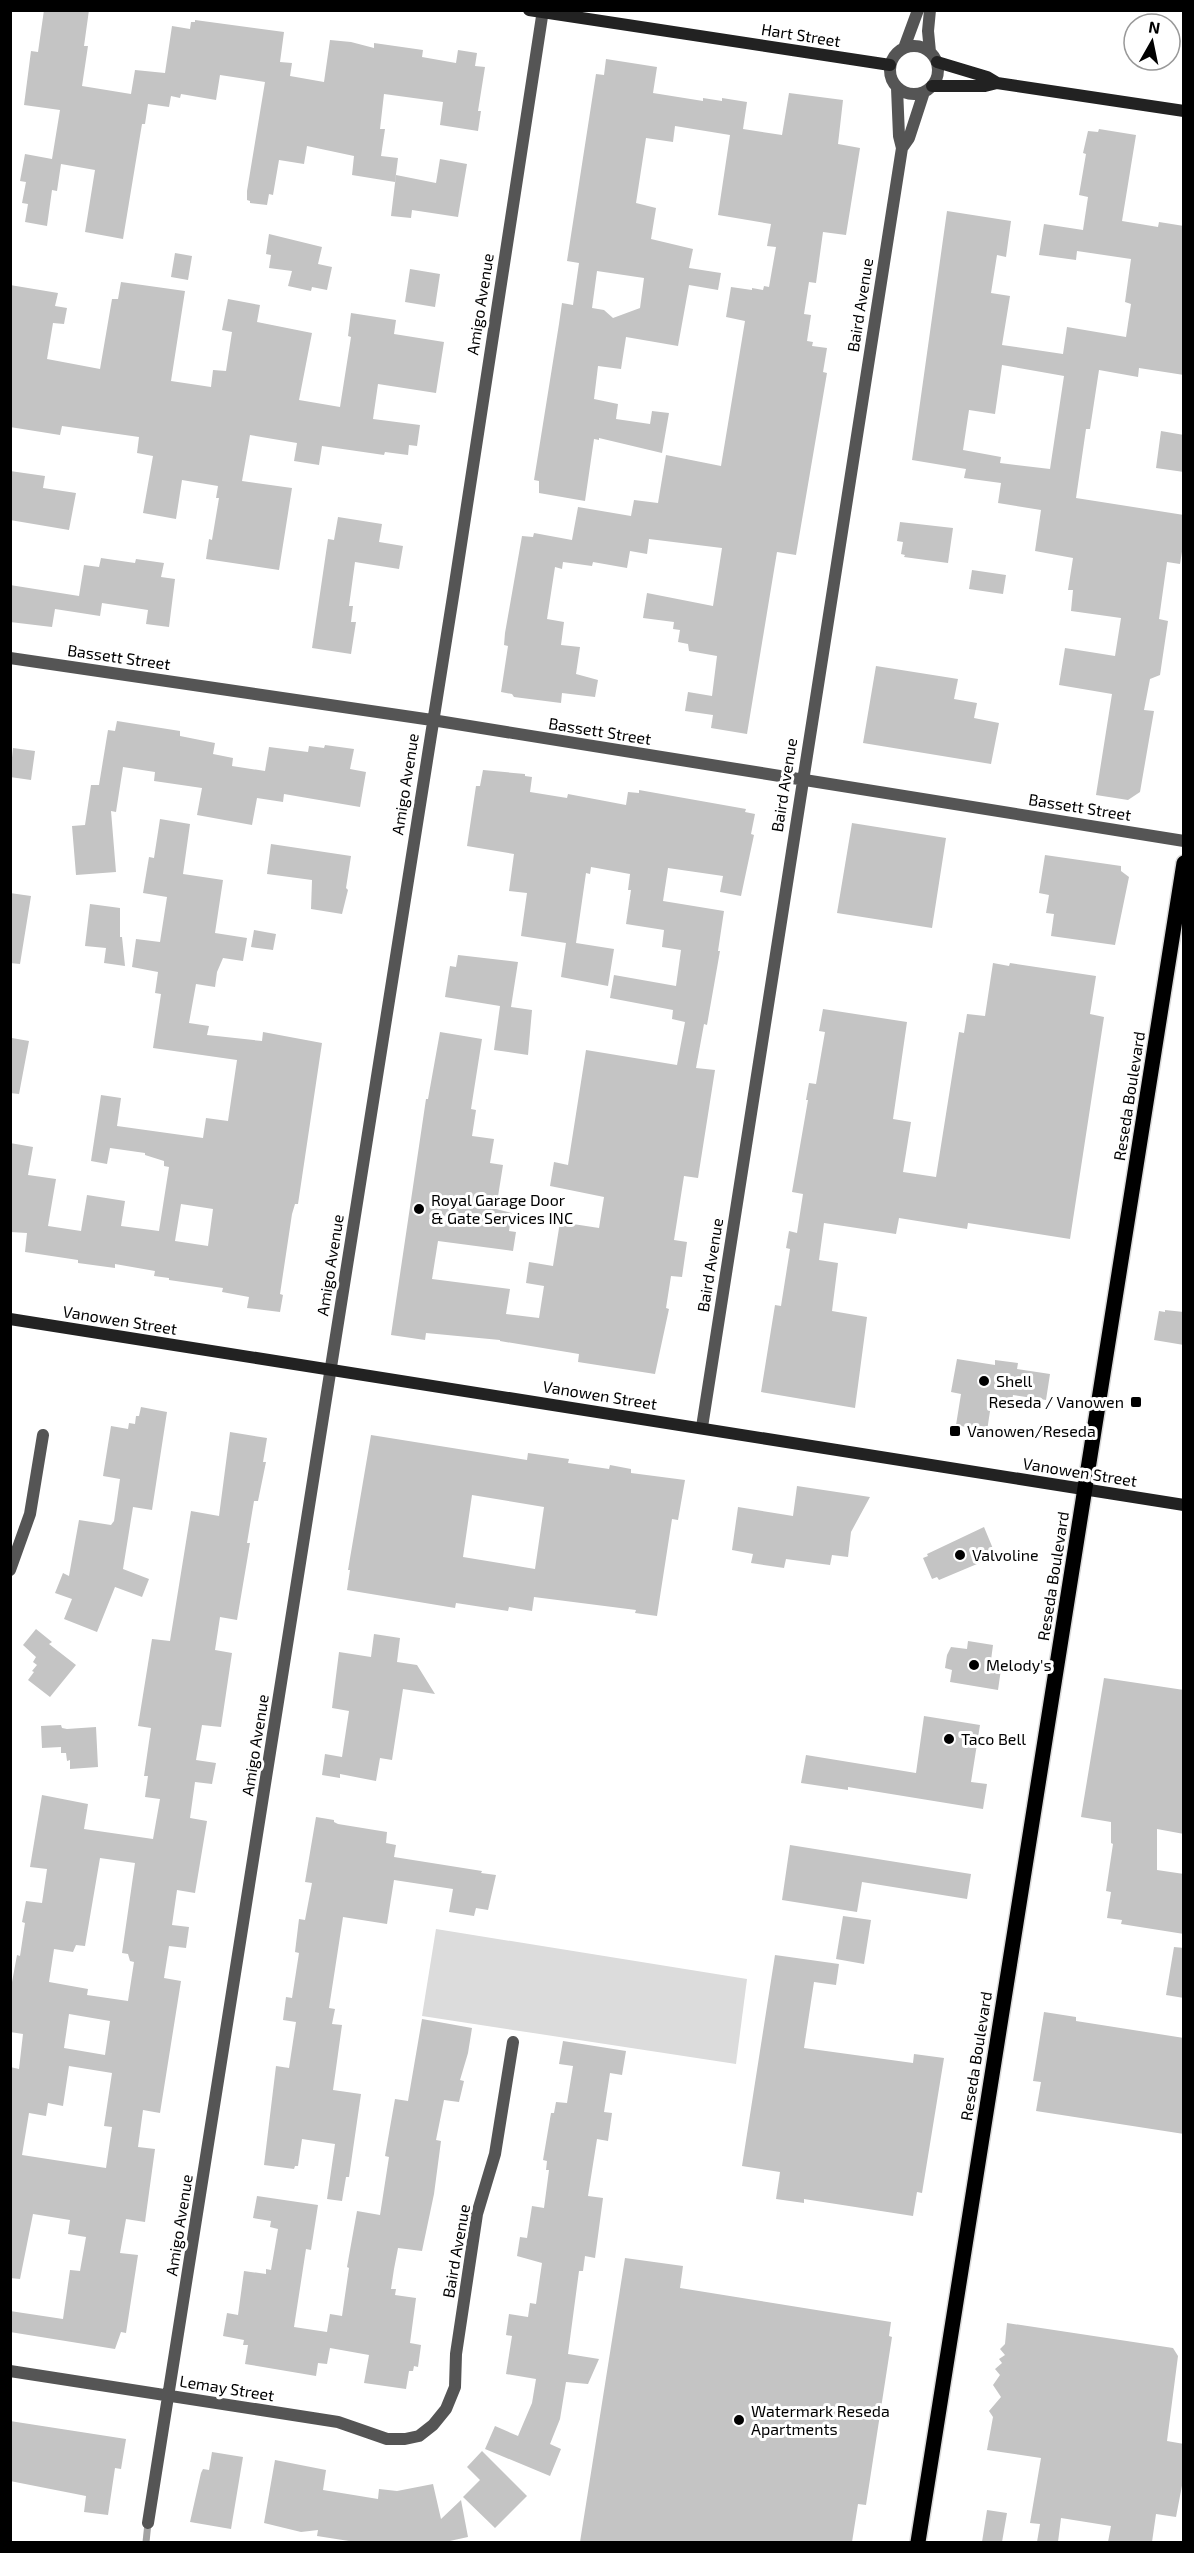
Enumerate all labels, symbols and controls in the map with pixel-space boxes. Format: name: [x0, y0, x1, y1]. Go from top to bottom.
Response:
north arrow: [1122, 12, 1182, 72]
text: N: [1147, 16, 1162, 37]
street label: Hart Street: [760, 19, 842, 50]
street label: Amigo Avenue: [462, 252, 497, 356]
street label: Baird Avenue: [843, 257, 876, 353]
street label: Bassett Street: [66, 640, 172, 673]
street label: Bassett Street: [547, 713, 653, 748]
street label: Amigo Avenue: [387, 732, 422, 836]
street label: Baird Avenue: [767, 737, 800, 833]
street label: Bassett Street: [1027, 789, 1133, 824]
street label: Reseda Boulevard: [1109, 1030, 1148, 1162]
place label: Royal Garage Door & Gate Services INC: [431, 1190, 573, 1227]
marker: Royal Garage Door & Gate Services INC: [412, 1202, 426, 1216]
street label: Amigo Avenue: [312, 1213, 347, 1317]
street label: Baird Avenue: [693, 1217, 726, 1313]
street label: Vanowen Street: [62, 1301, 179, 1338]
place label: Shell: [996, 1371, 1033, 1390]
marker: Shell: [977, 1374, 991, 1388]
street label: Vanowen Street: [542, 1376, 659, 1413]
place label: Reseda / Vanowen: [988, 1392, 1124, 1411]
marker: Reseda / Vanowen: [1129, 1395, 1143, 1409]
place label: Vanowen/Reseda: [967, 1421, 1096, 1440]
marker: Vanowen/Reseda: [948, 1424, 962, 1438]
street label: Vanowen Street: [1022, 1453, 1139, 1490]
street label: Reseda Boulevard: [1033, 1510, 1072, 1642]
place label: Valvoline: [972, 1545, 1039, 1564]
marker: Valvoline: [953, 1548, 967, 1562]
place label: Melody's: [986, 1655, 1052, 1674]
marker: Melody's: [967, 1658, 981, 1672]
street label: Amigo Avenue: [237, 1693, 272, 1797]
place label: Taco Bell: [961, 1729, 1026, 1748]
marker: Taco Bell: [942, 1732, 956, 1746]
street label: Reseda Boulevard: [956, 1990, 995, 2122]
street label: Amigo Avenue: [161, 2173, 196, 2277]
street label: Baird Avenue: [438, 2203, 473, 2299]
street label: Lemay Street: [178, 2371, 276, 2404]
place label: Watermark Reseda Apartments: [751, 2401, 890, 2438]
marker: Watermark Reseda Apartments: [732, 2413, 746, 2427]

